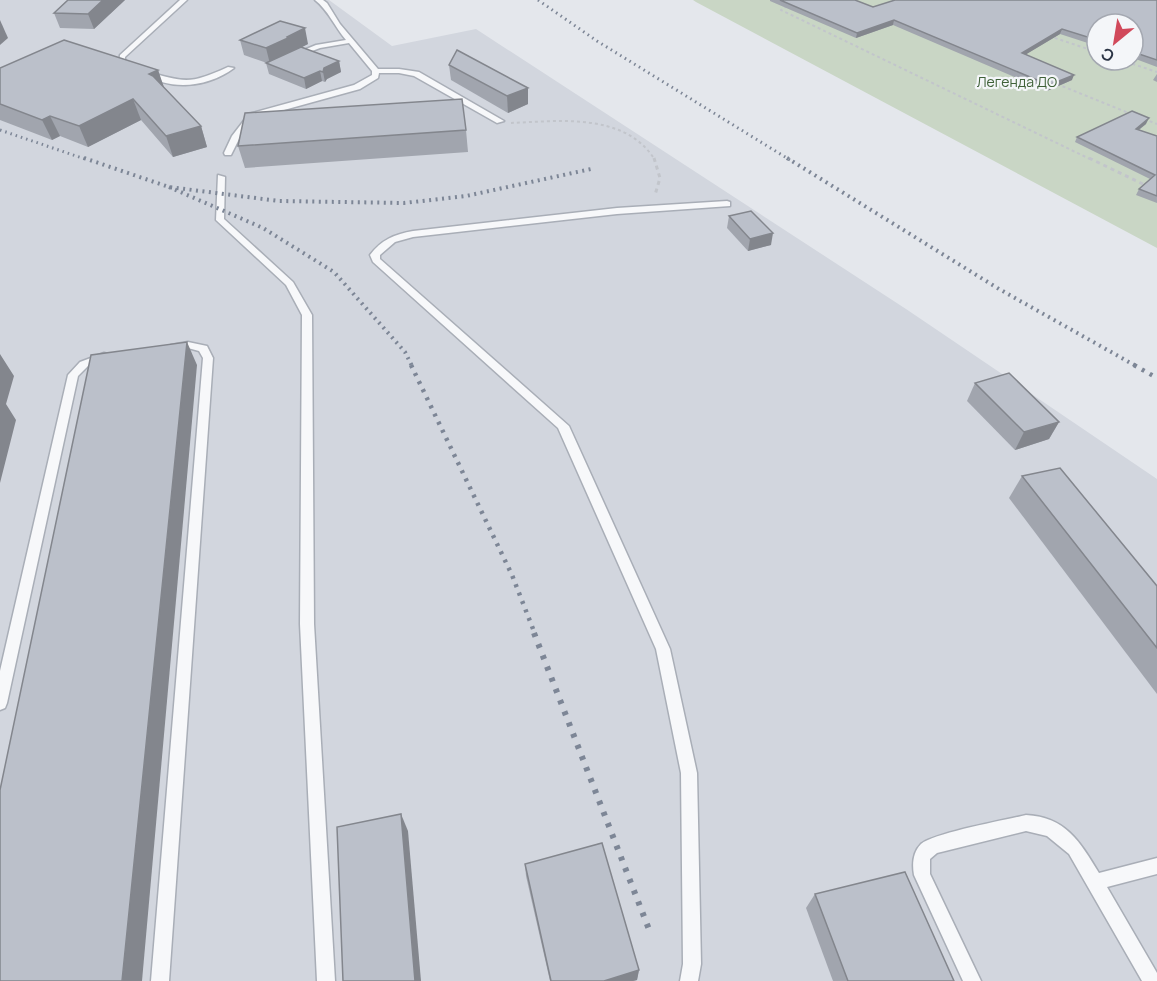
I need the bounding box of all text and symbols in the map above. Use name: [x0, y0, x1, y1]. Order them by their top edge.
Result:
north arrow: [1085, 12, 1145, 72]
text: С: [1097, 42, 1118, 67]
park label: Легенда ДО: [977, 72, 1057, 91]

